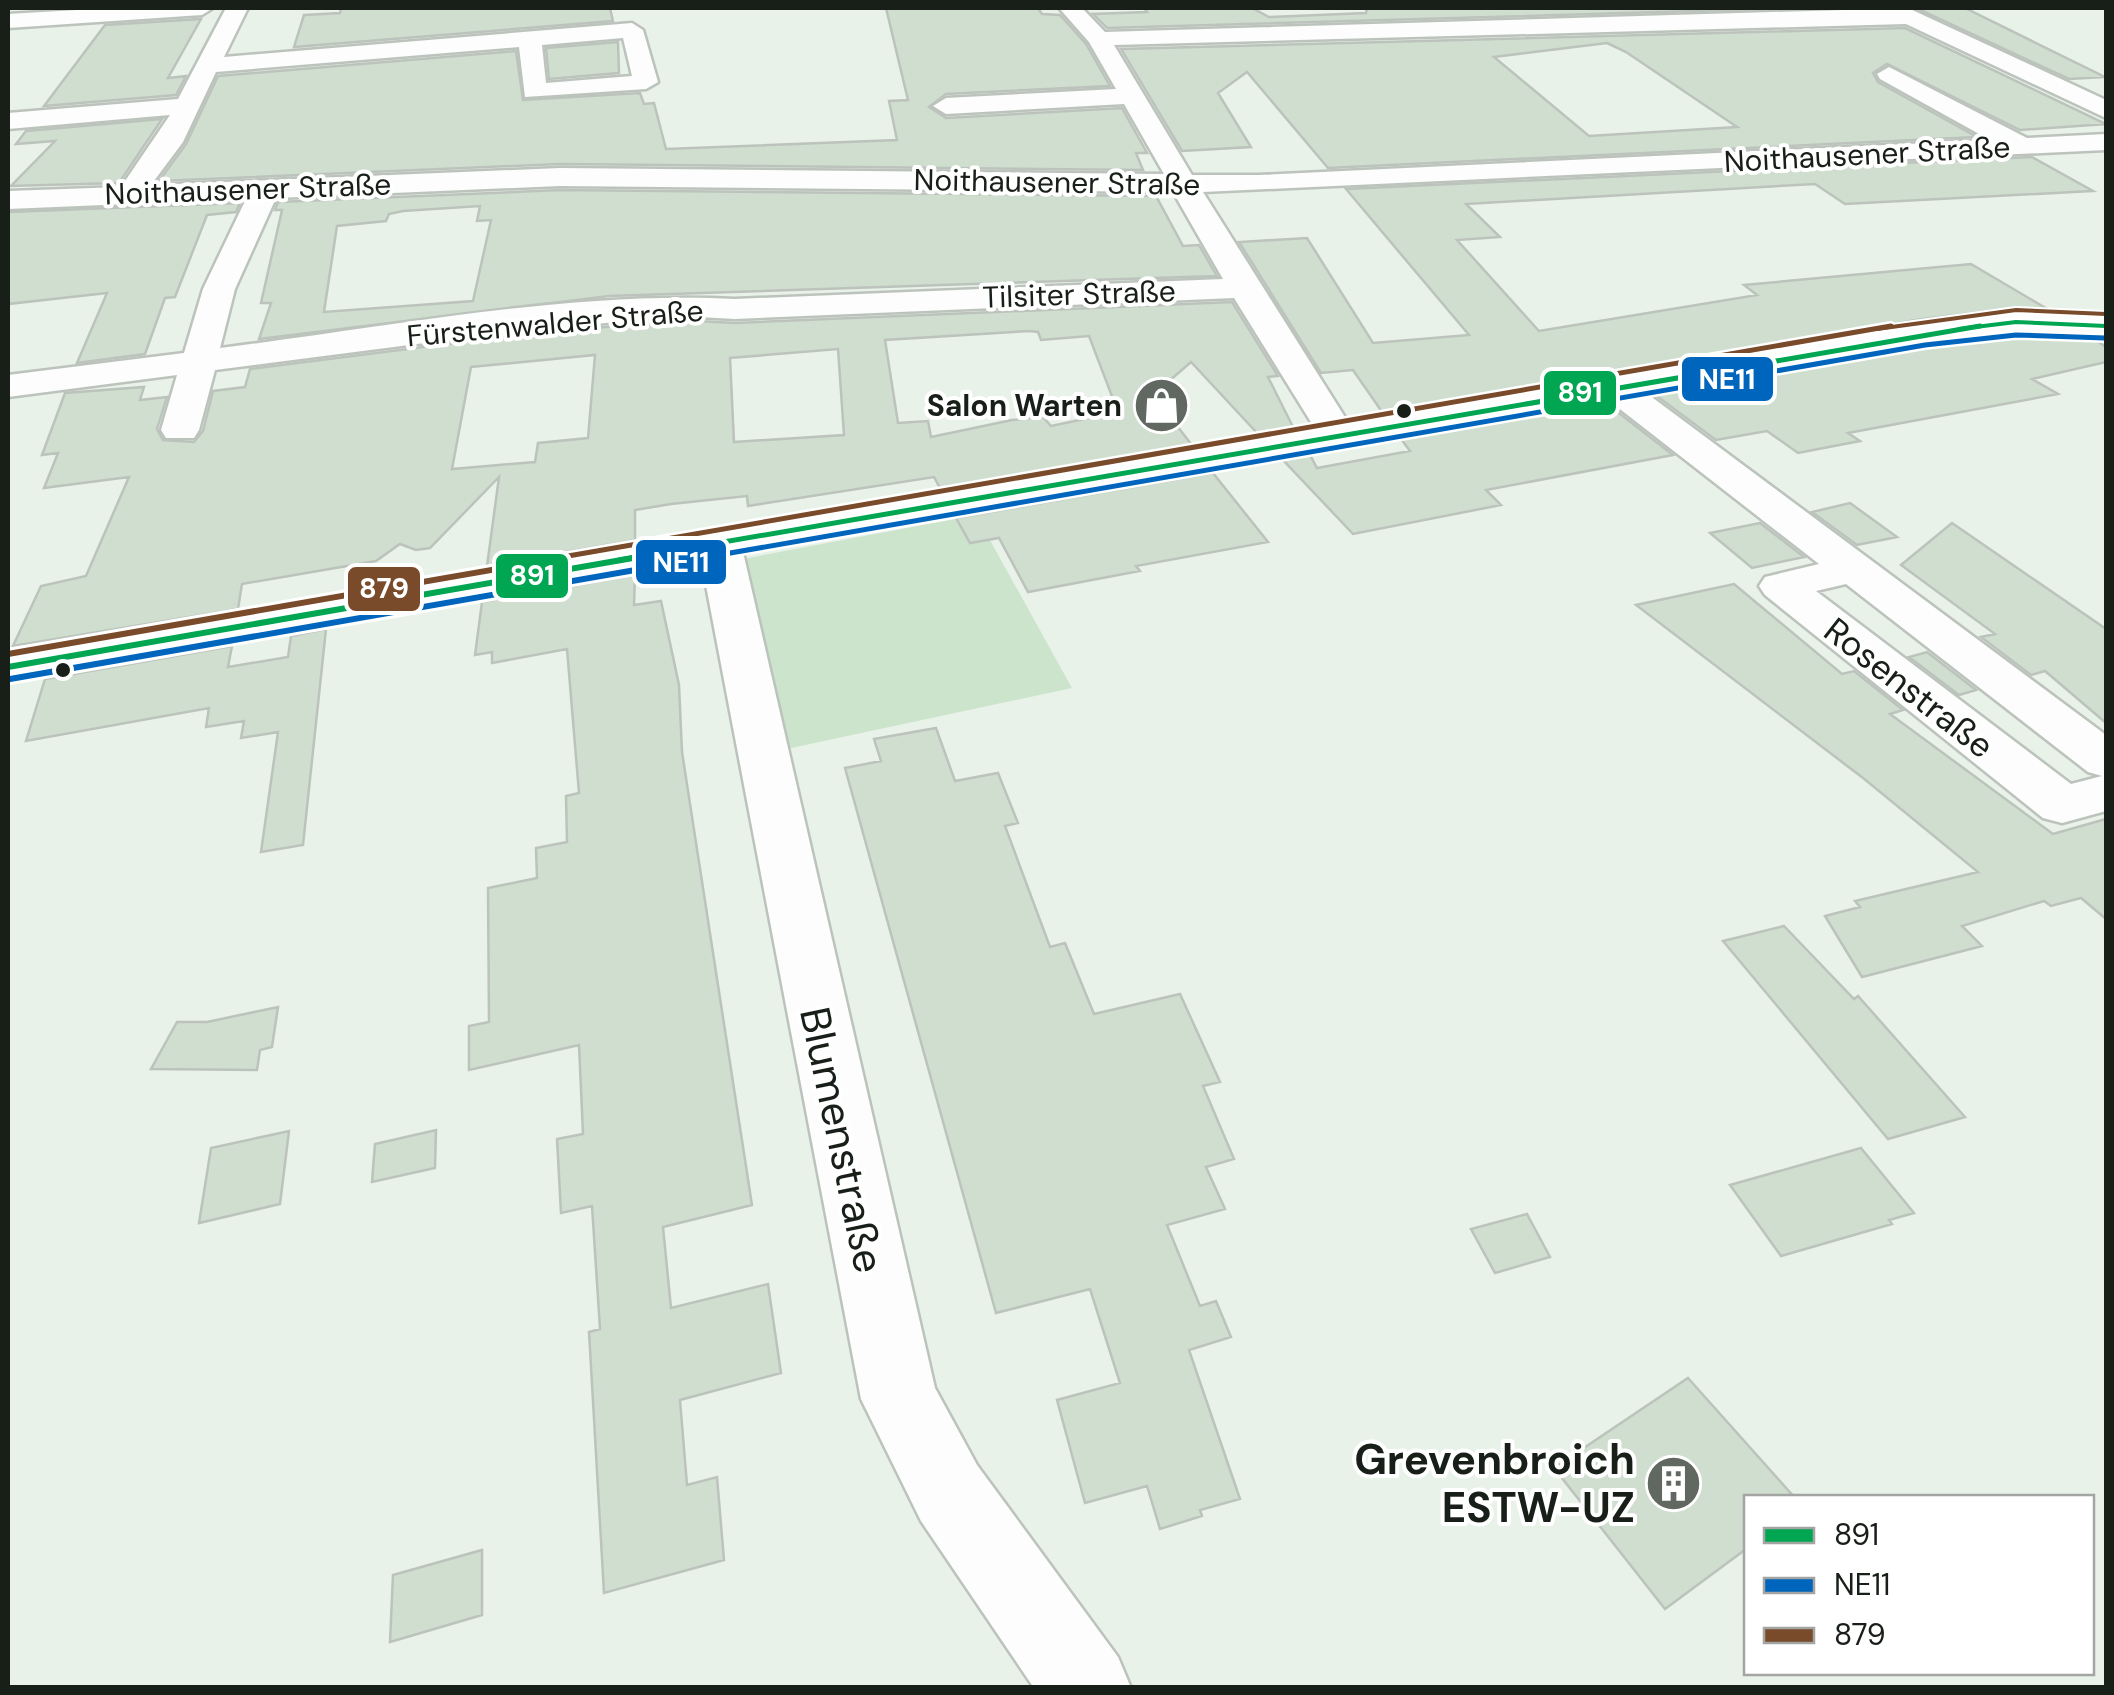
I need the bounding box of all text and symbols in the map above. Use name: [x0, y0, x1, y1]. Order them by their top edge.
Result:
street label: Noithausener Straße: [1723, 127, 2011, 181]
street label: Noithausener Straße: [913, 160, 1201, 204]
street label: Noithausener Straße: [104, 165, 392, 213]
street label: Tilsiter Straße: [982, 271, 1176, 317]
street label: Fürstenwalder Straße: [405, 291, 705, 355]
line badge: NE11: [1680, 355, 1775, 403]
text: NE11: [1698, 361, 1756, 398]
line badge: 891: [1542, 369, 1618, 417]
text: 891: [1558, 374, 1602, 411]
shop icon: Salon Warten: [1131, 375, 1191, 435]
place label: Salon Warten: [927, 386, 1122, 425]
unlabelled marker: [1394, 401, 1414, 421]
line badge: NE11: [634, 538, 728, 586]
text: NE11: [652, 544, 710, 581]
line badge: 891: [494, 552, 570, 600]
text: 891: [510, 557, 554, 594]
line badge: 879: [346, 565, 422, 613]
text: 879: [359, 570, 409, 607]
street label: Rosenstraße: [1815, 607, 2003, 769]
unlabelled marker: [53, 660, 73, 680]
street label: Blumenstraße: [787, 1002, 897, 1278]
place label: Grevenbroich ESTW-UZ: [1354, 1432, 1635, 1535]
building icon: Grevenbroich ESTW-UZ: [1644, 1453, 1704, 1513]
legend: [1744, 1495, 2094, 1675]
text: 891: [1834, 1515, 1879, 1554]
text: NE11: [1834, 1565, 1890, 1604]
text: 879: [1834, 1615, 1886, 1654]

